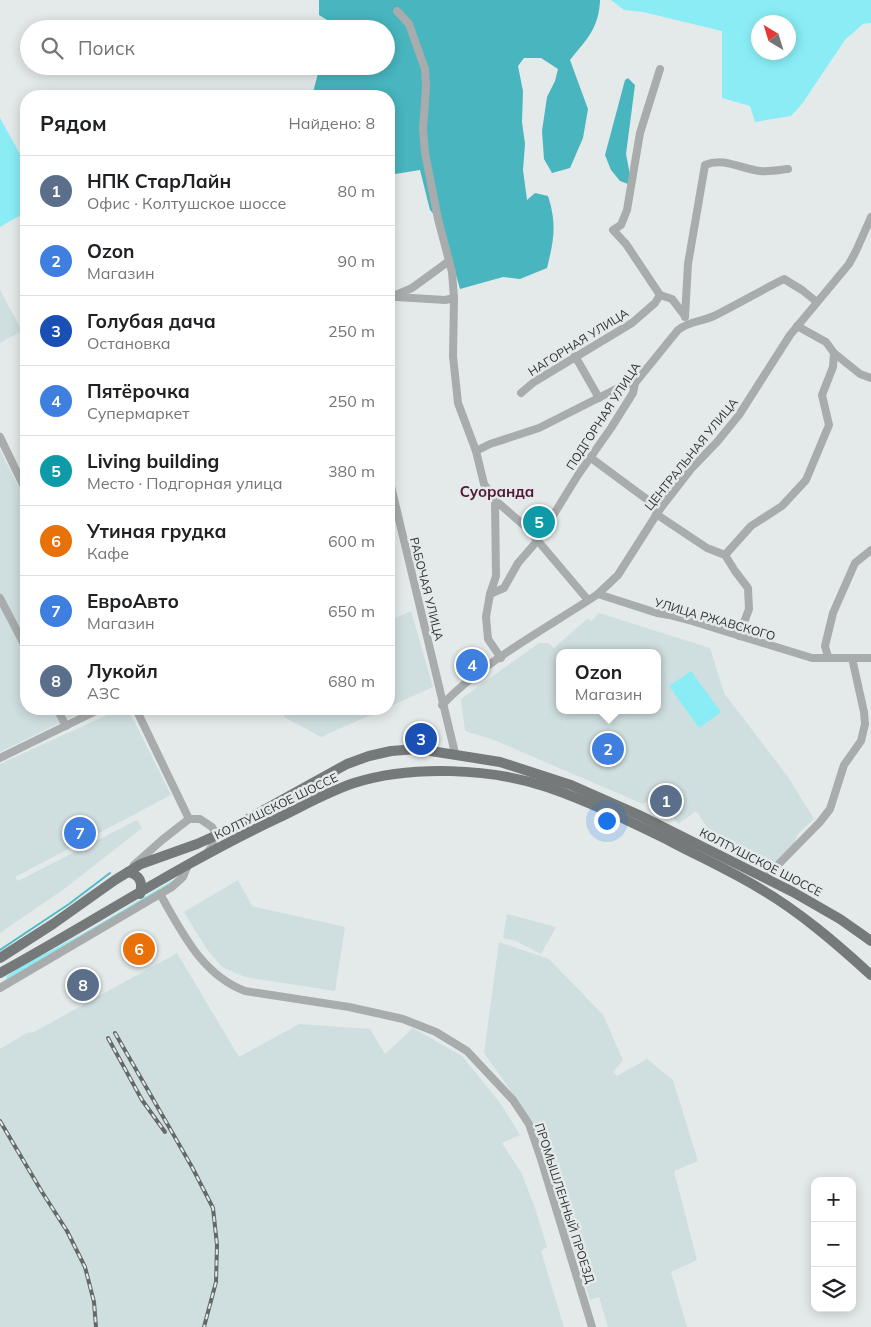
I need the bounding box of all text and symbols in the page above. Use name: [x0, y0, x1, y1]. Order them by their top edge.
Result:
north arrow: [751, 15, 796, 60]
search box: [20, 20, 395, 75]
icon: search: [38, 34, 66, 62]
text: Поиск: [78, 36, 135, 60]
text: Рядом: [40, 110, 107, 136]
text: Найдено: 8: [289, 113, 375, 133]
text: НПК СтарЛайн: [87, 169, 231, 193]
text: 1: [51, 181, 61, 201]
text: 80 m: [338, 181, 375, 201]
text: Офис · Колтушское шоссе: [87, 193, 286, 213]
text: Ozon: [87, 239, 134, 263]
text: 2: [51, 251, 61, 271]
text: 90 m: [338, 251, 375, 271]
text: Магазин: [87, 263, 155, 283]
street label: НАГОРНАЯ УЛИЦА: [525, 305, 631, 379]
text: Голубая дача: [87, 309, 216, 333]
text: 3: [51, 321, 61, 341]
text: 250 m: [328, 321, 375, 341]
text: Остановка: [87, 333, 171, 353]
street label: ПОДГОРНАЯ УЛИЦА: [563, 359, 644, 473]
text: Пятёрочка: [87, 379, 190, 403]
text: 4: [51, 391, 61, 411]
text: 250 m: [328, 391, 375, 411]
street label: ЦЕНТРАЛЬНАЯ УЛИЦА: [641, 395, 741, 513]
text: Супермаркет: [87, 403, 190, 423]
text: Living building: [87, 449, 219, 473]
text: 5: [51, 461, 61, 481]
text: 380 m: [328, 461, 375, 481]
text: Место · Подгорная улица: [87, 473, 283, 493]
district label: Суоранда: [460, 482, 534, 501]
pin: 5: [523, 503, 555, 541]
text: Утиная грудка: [87, 519, 226, 543]
text: 6: [51, 531, 61, 551]
text: 600 m: [328, 531, 375, 551]
street label: РАБОЧАЯ УЛИЦА: [407, 536, 447, 642]
text: Кафе: [87, 543, 129, 563]
text: ЕвроАвто: [87, 589, 179, 613]
street label: УЛИЦА РЖАВСКОГО: [652, 594, 777, 643]
text: 7: [51, 601, 61, 621]
text: 650 m: [328, 601, 375, 621]
text: Магазин: [87, 613, 155, 633]
pin: 4: [456, 646, 488, 684]
popup: [556, 649, 661, 714]
text: Лукойл: [87, 659, 158, 683]
text: Ozon: [575, 660, 622, 684]
text: 8: [51, 671, 61, 691]
text: 680 m: [328, 671, 375, 691]
text: АЗС: [87, 683, 120, 703]
text: Магазин: [575, 684, 642, 704]
pin: 3: [405, 720, 437, 758]
pin: 2: [592, 730, 624, 768]
street label: КОЛТУШСКОЕ ШОССЕ: [212, 770, 340, 842]
pin: 1: [650, 782, 682, 820]
your location: [594, 808, 620, 834]
pin: 7: [64, 814, 96, 852]
street label: КОЛТУШСКОЕ ШОССЕ: [697, 825, 825, 899]
pin: 6: [123, 930, 155, 968]
pin: 8: [67, 966, 99, 1004]
street label: ПРОМЫШЛЕННЫЙ ПРОЕЗД: [532, 1121, 598, 1285]
map controls: [811, 1177, 856, 1312]
button: +: [811, 1177, 856, 1222]
button: −: [811, 1222, 856, 1267]
button: layers: [811, 1267, 856, 1312]

